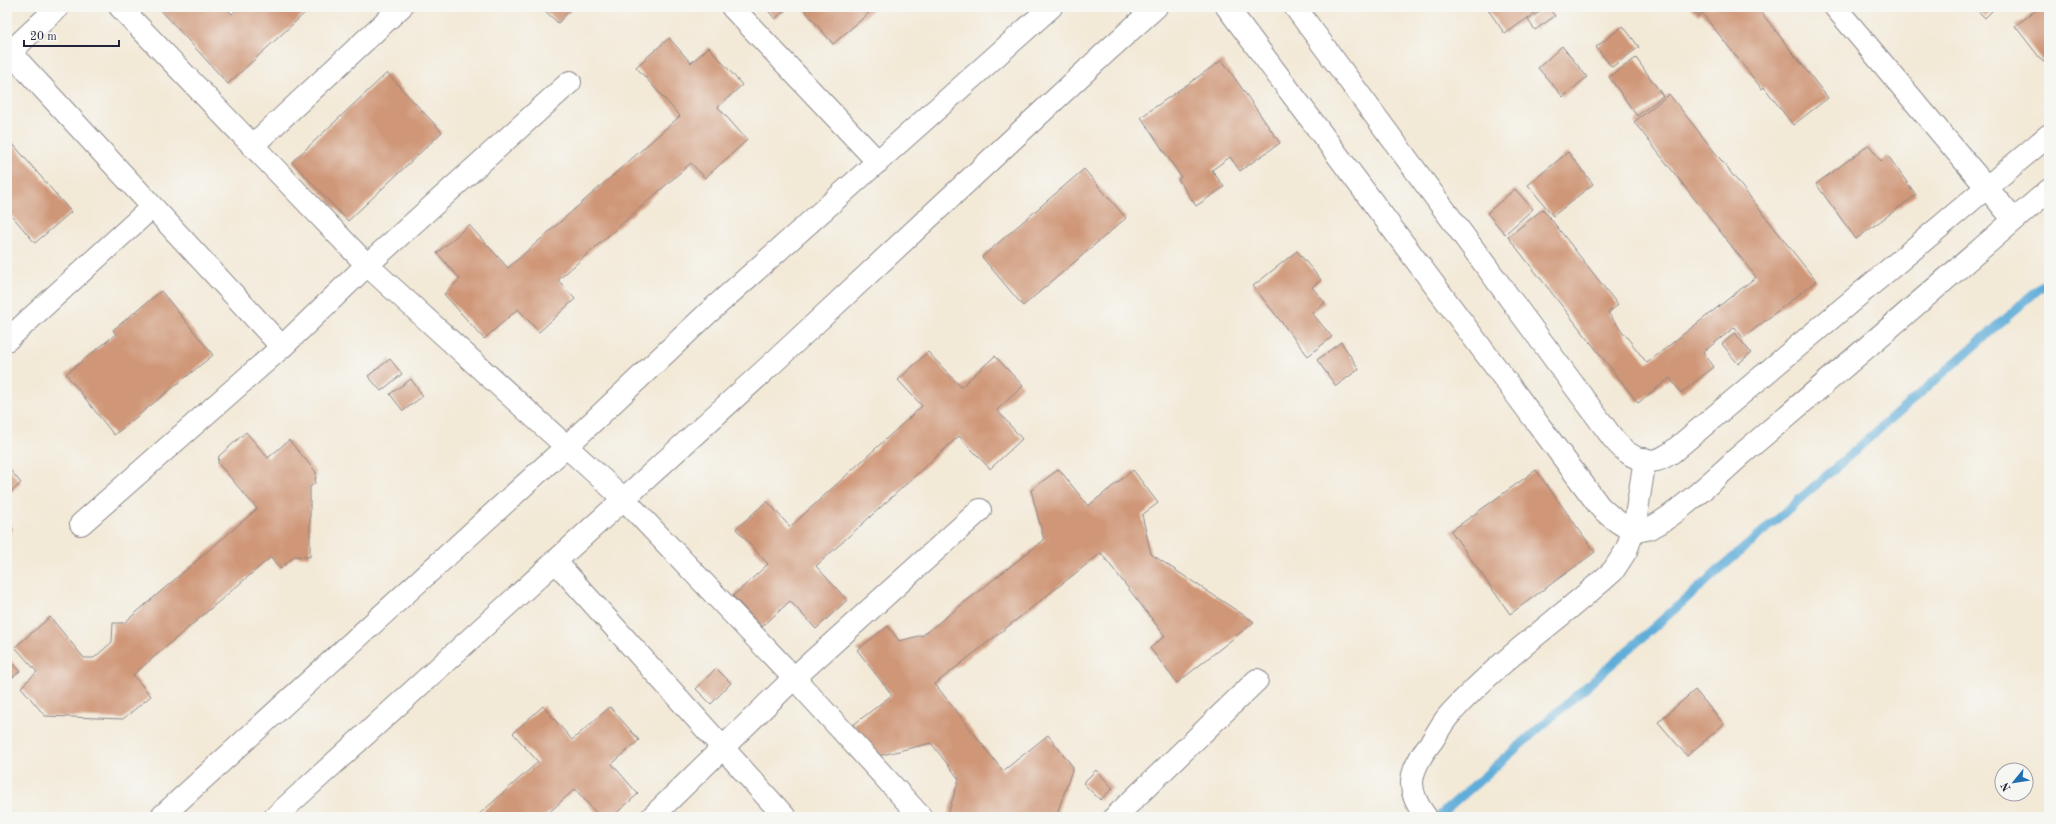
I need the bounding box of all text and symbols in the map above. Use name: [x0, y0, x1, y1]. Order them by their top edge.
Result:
scale bar: [24, 22, 119, 48]
text: 20 m: [30, 31, 57, 43]
north arrow: [1994, 762, 2034, 802]
text: N: [1999, 779, 2014, 793]

